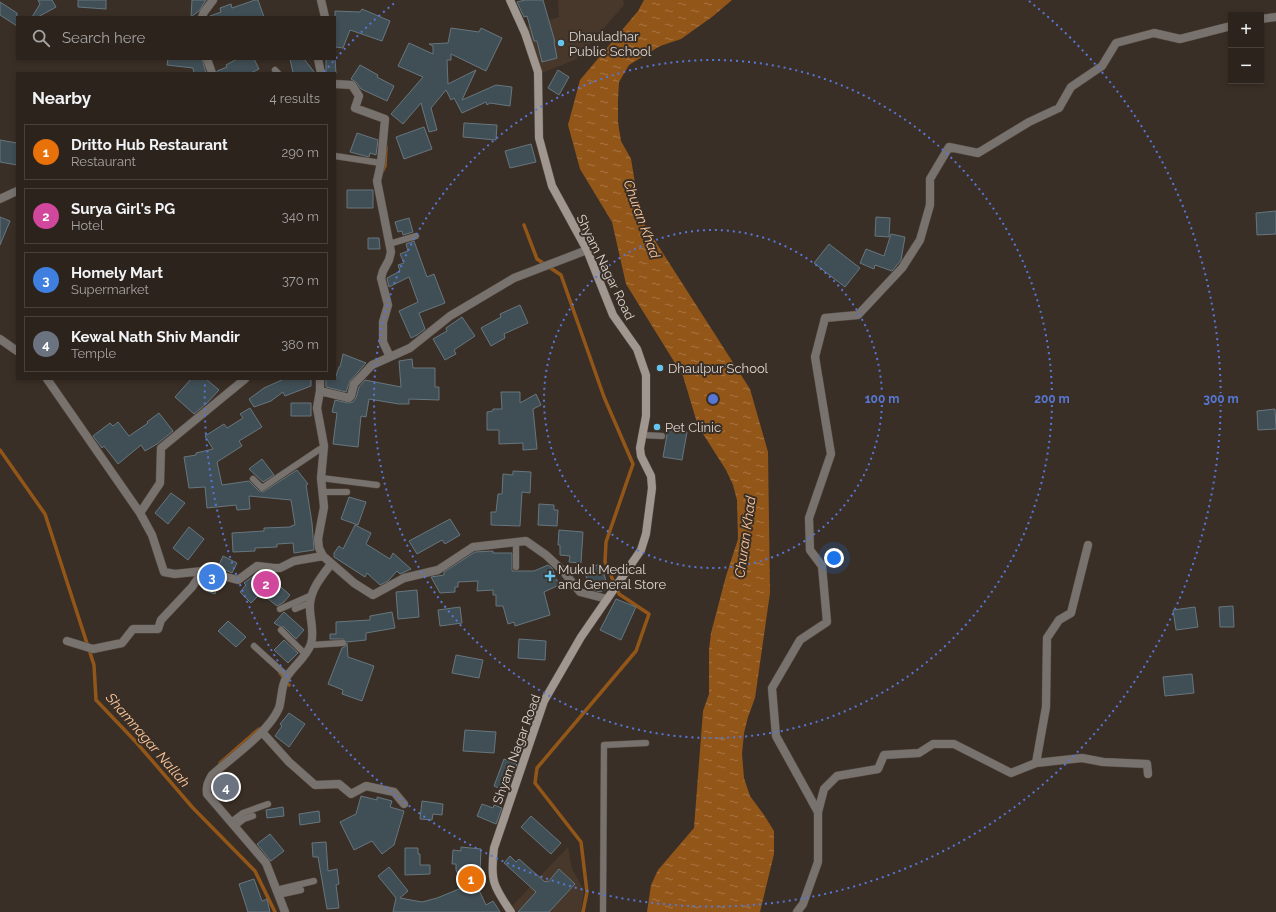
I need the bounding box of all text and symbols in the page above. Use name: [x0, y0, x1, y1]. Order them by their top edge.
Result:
map controls: [1228, 12, 1264, 84]
button: +: [1228, 12, 1264, 48]
search box: [16, 16, 336, 60]
icon: search: [30, 27, 52, 49]
text: Search here: [62, 29, 145, 47]
place label: Dhauladhar Public School: [569, 29, 652, 59]
marker: Dhauladhar Public School: [556, 38, 566, 48]
button: −: [1228, 48, 1264, 84]
text: Nearby: [32, 88, 91, 108]
text: 4 results: [269, 91, 320, 106]
text: Dritto Hub Restaurant: [71, 136, 228, 154]
text: 1: [43, 145, 49, 160]
text: 290 m: [281, 145, 319, 160]
text: Restaurant: [71, 154, 136, 169]
water label: Churan Khad: [620, 178, 664, 261]
text: Surya Girl's PG: [71, 200, 175, 218]
text: 2: [42, 209, 50, 224]
text: 340 m: [282, 209, 319, 224]
street label: Shyam Nagar Road: [574, 212, 638, 322]
text: Hotel: [71, 218, 104, 233]
text: Homely Mart: [71, 264, 163, 282]
text: 3: [42, 273, 50, 288]
text: 370 m: [282, 273, 319, 288]
text: Supermarket: [71, 282, 149, 297]
text: Kewal Nath Shiv Mandir: [71, 328, 240, 346]
text: 4: [42, 337, 50, 352]
text: 380 m: [281, 337, 319, 352]
text: Temple: [71, 346, 116, 361]
place label: Dhaulpur School: [668, 361, 769, 376]
marker: Dhaulpur School: [655, 363, 665, 373]
centre of rings: [706, 392, 720, 406]
text: 100 m: [865, 392, 899, 406]
text: 200 m: [1034, 392, 1070, 406]
text: 300 m: [1203, 392, 1239, 406]
place label: Pet Clinic: [665, 420, 721, 435]
marker: Pet Clinic: [652, 422, 662, 432]
water label: Churan Khad: [731, 494, 759, 579]
your location: [824, 548, 844, 568]
pin: 3: [199, 562, 225, 592]
place label: Mukul Medical and General Store: [558, 562, 666, 592]
pin: 2: [253, 569, 279, 599]
marker: Mukul Medical and General Store: [545, 571, 555, 581]
water label: Shamnagar Nallah: [102, 689, 193, 791]
street label: Shyam Nagar Road: [490, 692, 543, 806]
pin: 4: [213, 772, 239, 802]
pin: 1: [458, 864, 484, 894]

